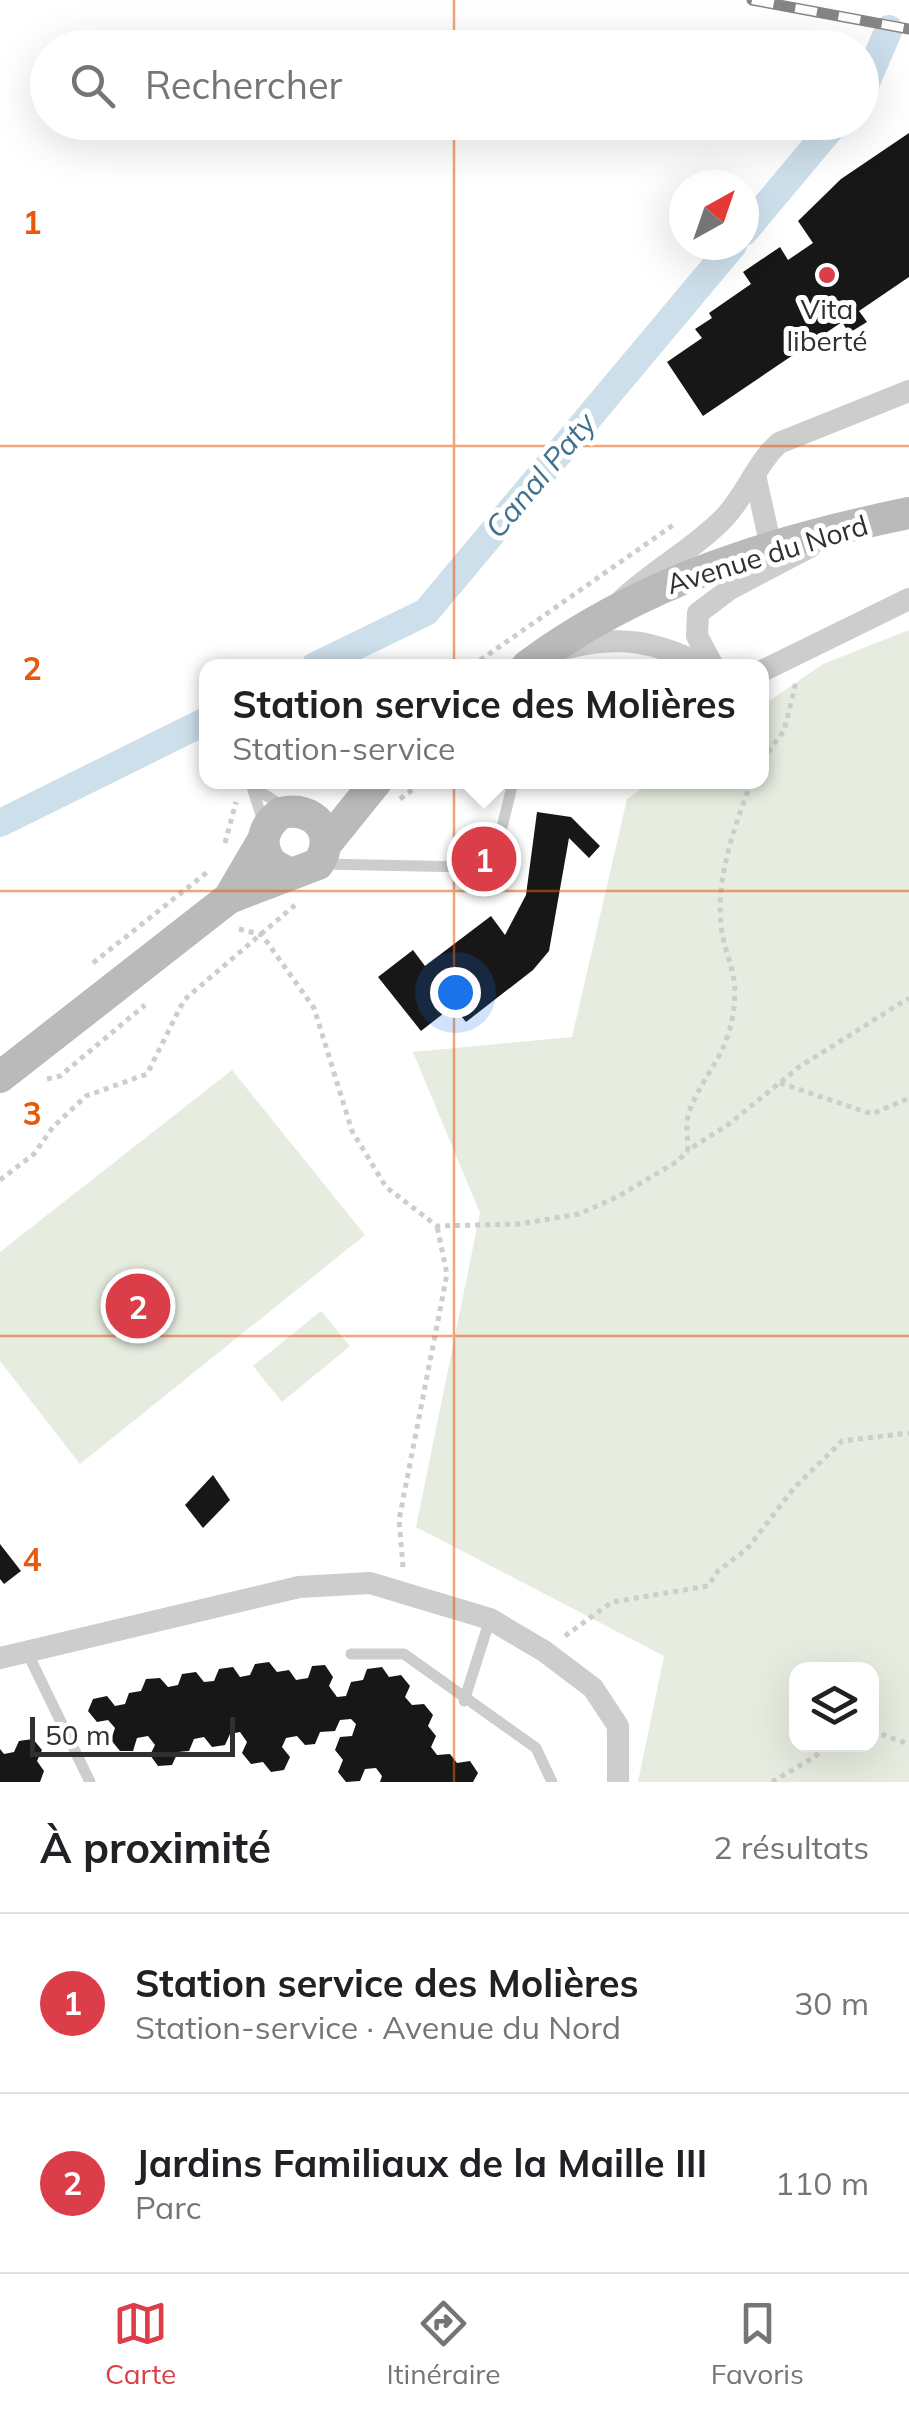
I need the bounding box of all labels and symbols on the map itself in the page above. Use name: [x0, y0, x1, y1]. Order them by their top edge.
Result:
north arrow: [669, 170, 759, 260]
text: 1: [22, 202, 42, 242]
marker: Vita liberté: [816, 264, 838, 286]
place label: Vita liberté: [786, 291, 868, 358]
water label: Canal Paty: [477, 404, 604, 545]
street label: Avenue du Nord: [662, 507, 872, 601]
text: 2: [22, 648, 42, 688]
pin: 1: [452, 822, 516, 896]
your location: [430, 967, 481, 1018]
text: 3: [22, 1093, 42, 1133]
pin: 2: [106, 1268, 170, 1344]
text: 4: [22, 1539, 42, 1579]
scale bar: [30, 1712, 235, 1756]

